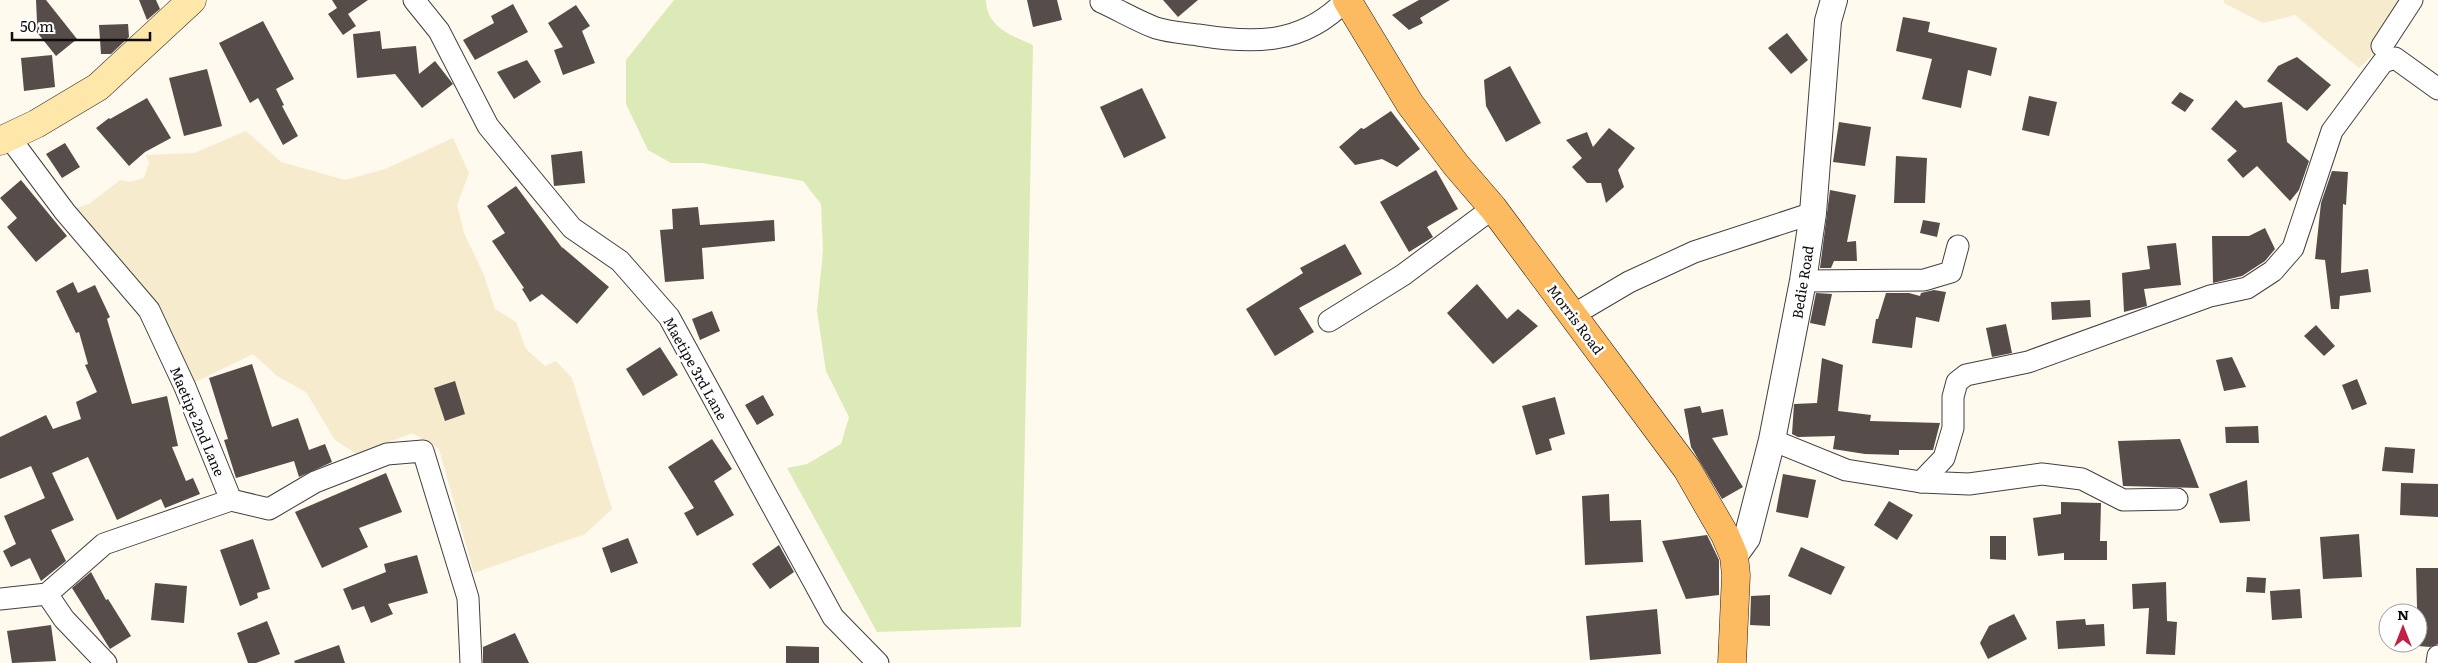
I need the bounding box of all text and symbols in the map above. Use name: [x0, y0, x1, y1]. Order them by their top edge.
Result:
scale bar: [12, 10, 150, 42]
text: 50 m: [20, 14, 54, 37]
street label: Bedie Road: [1786, 244, 1818, 320]
street label: Morris Road: [1543, 280, 1609, 358]
street label: Maetipe 3rd Lane: [659, 313, 733, 423]
street label: Maetipe 2nd Lane: [166, 363, 230, 479]
north arrow: [2378, 603, 2428, 653]
text: N: [2397, 604, 2409, 624]

